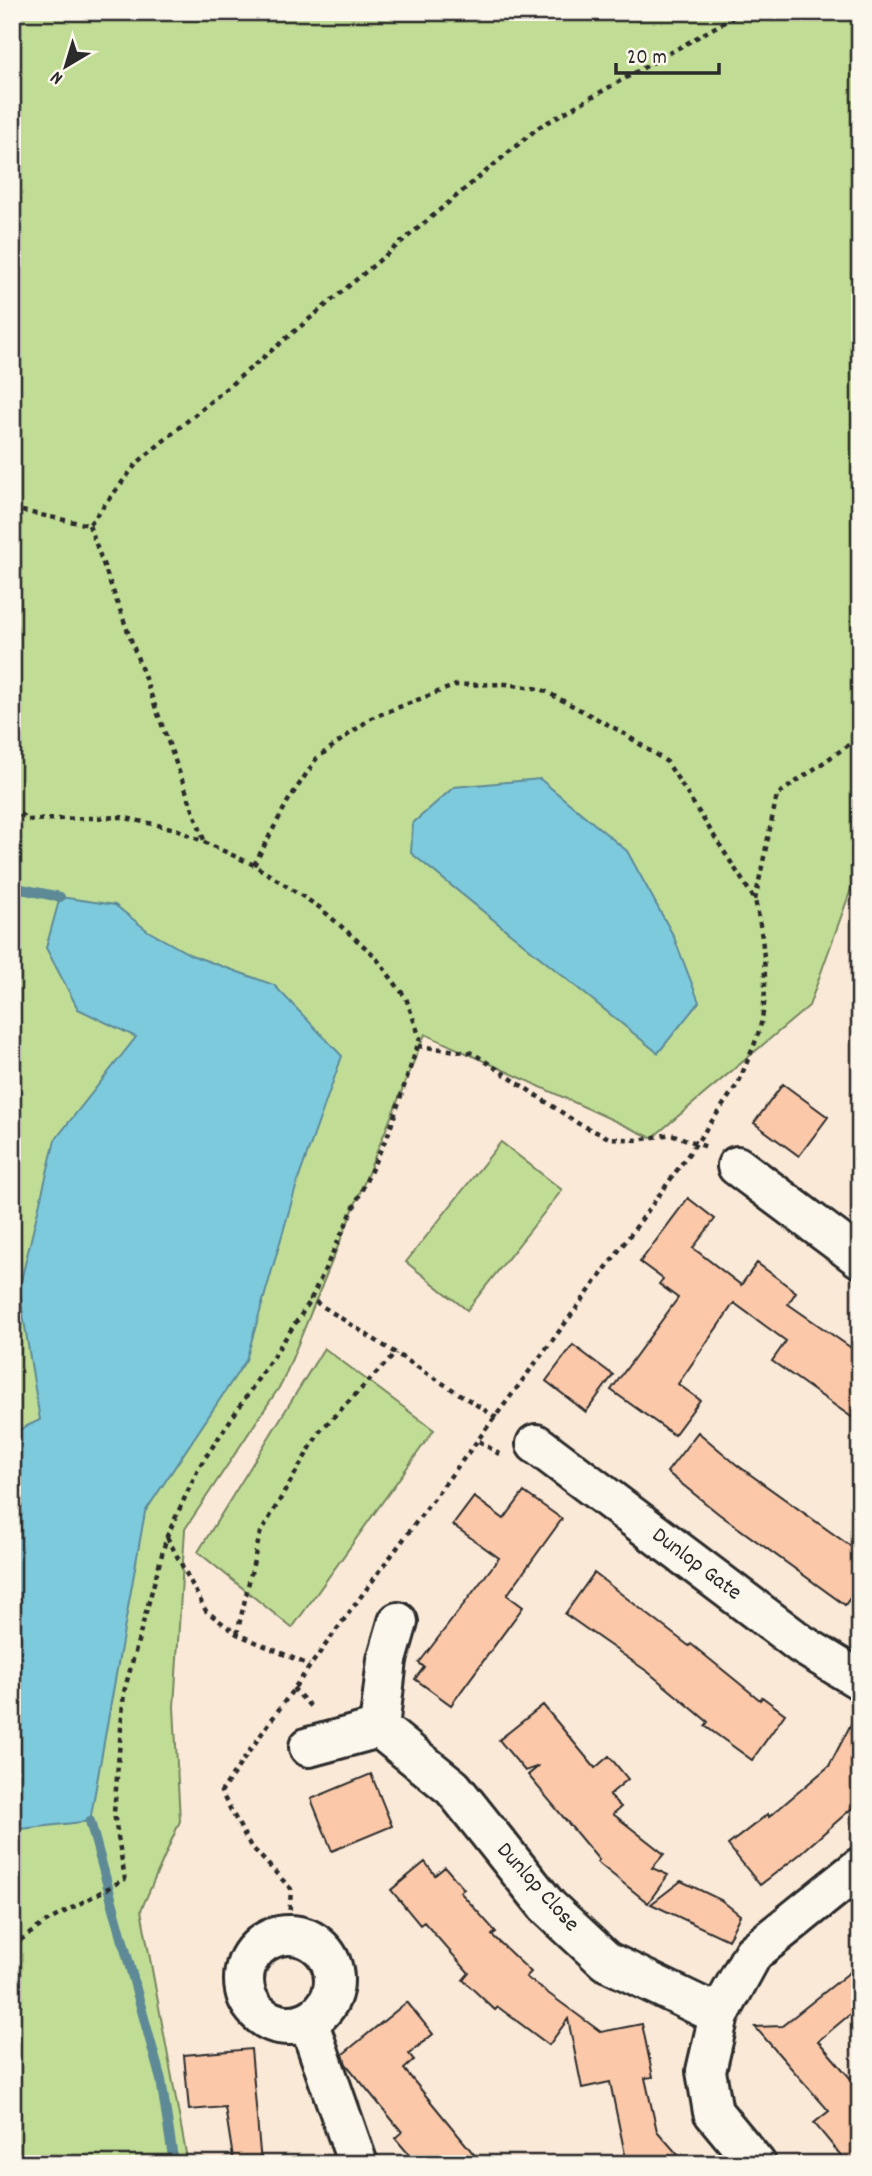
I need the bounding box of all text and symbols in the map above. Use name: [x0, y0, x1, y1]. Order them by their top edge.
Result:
north arrow: [32, 32, 102, 102]
scale bar: [616, 32, 720, 76]
text: 20 m: [627, 44, 667, 74]
text: N: [46, 63, 70, 90]
street label: Dunlop Gate: [644, 1520, 748, 1610]
street label: Dunlop Close: [488, 1836, 586, 1940]

